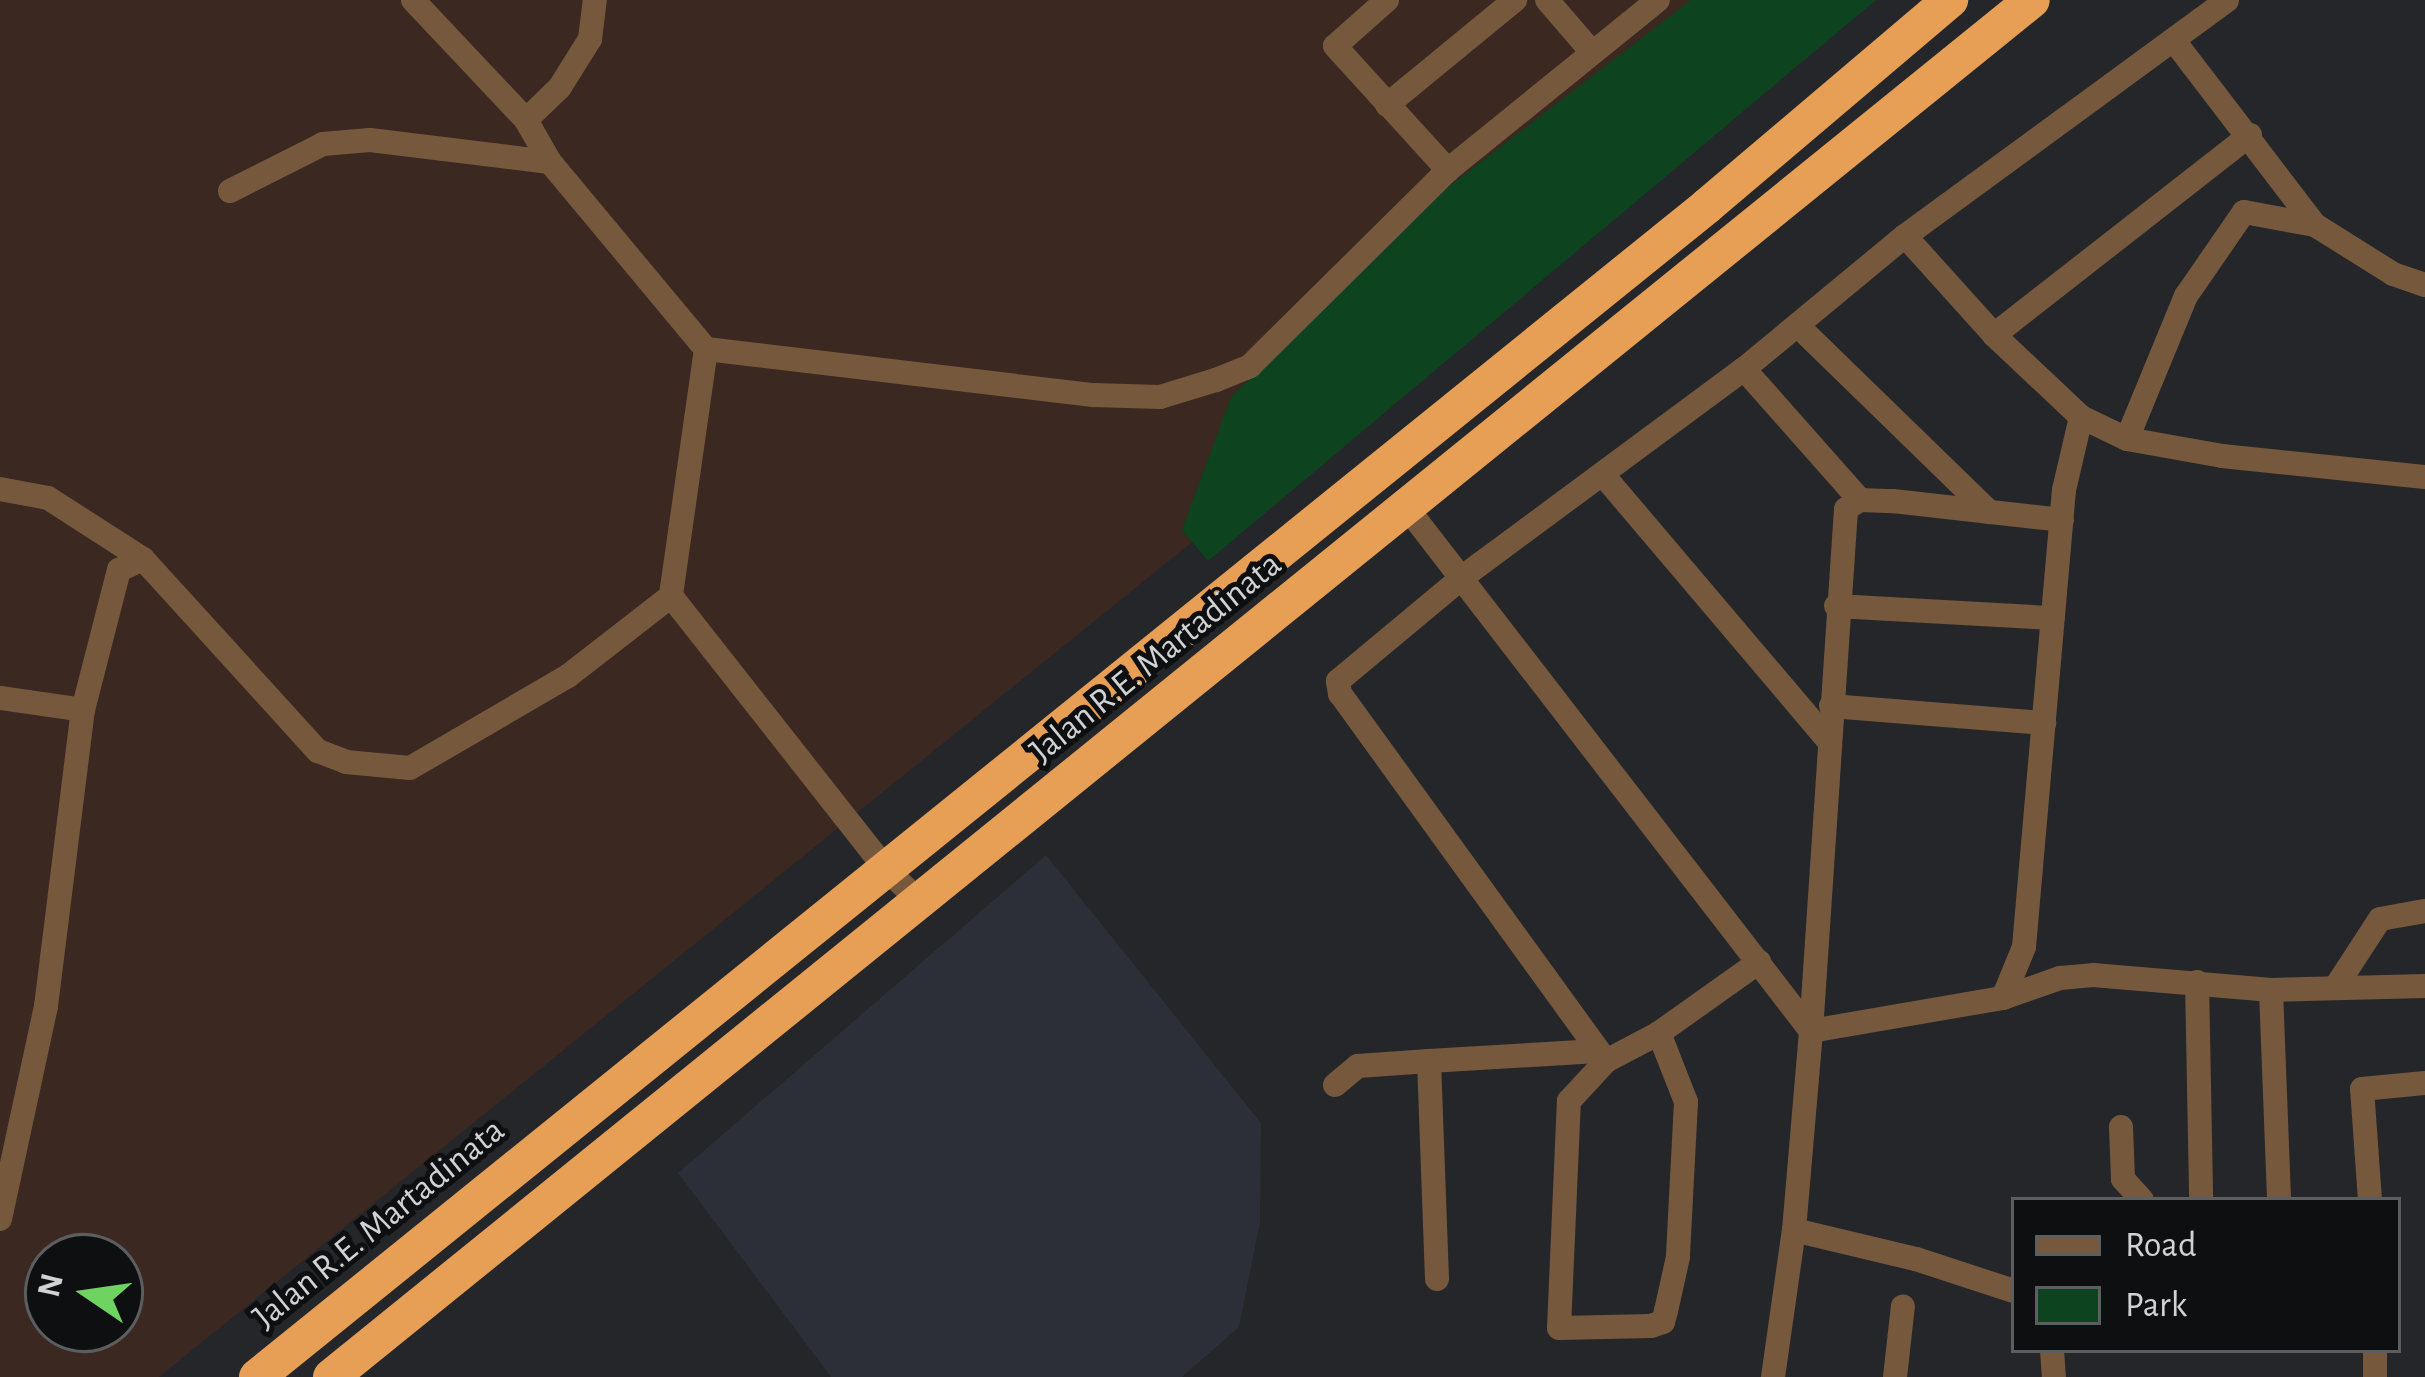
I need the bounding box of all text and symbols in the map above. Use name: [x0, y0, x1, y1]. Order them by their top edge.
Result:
street label: Jalan R.E. Martadinata: [1021, 543, 1291, 773]
street label: Jalan R.E. Martadinata: [244, 1109, 514, 1339]
legend: [2011, 1197, 2401, 1353]
text: Road: [2125, 1227, 2197, 1263]
north arrow: [24, 1233, 144, 1353]
text: N: [33, 1271, 70, 1300]
text: Park: [2125, 1287, 2187, 1323]

